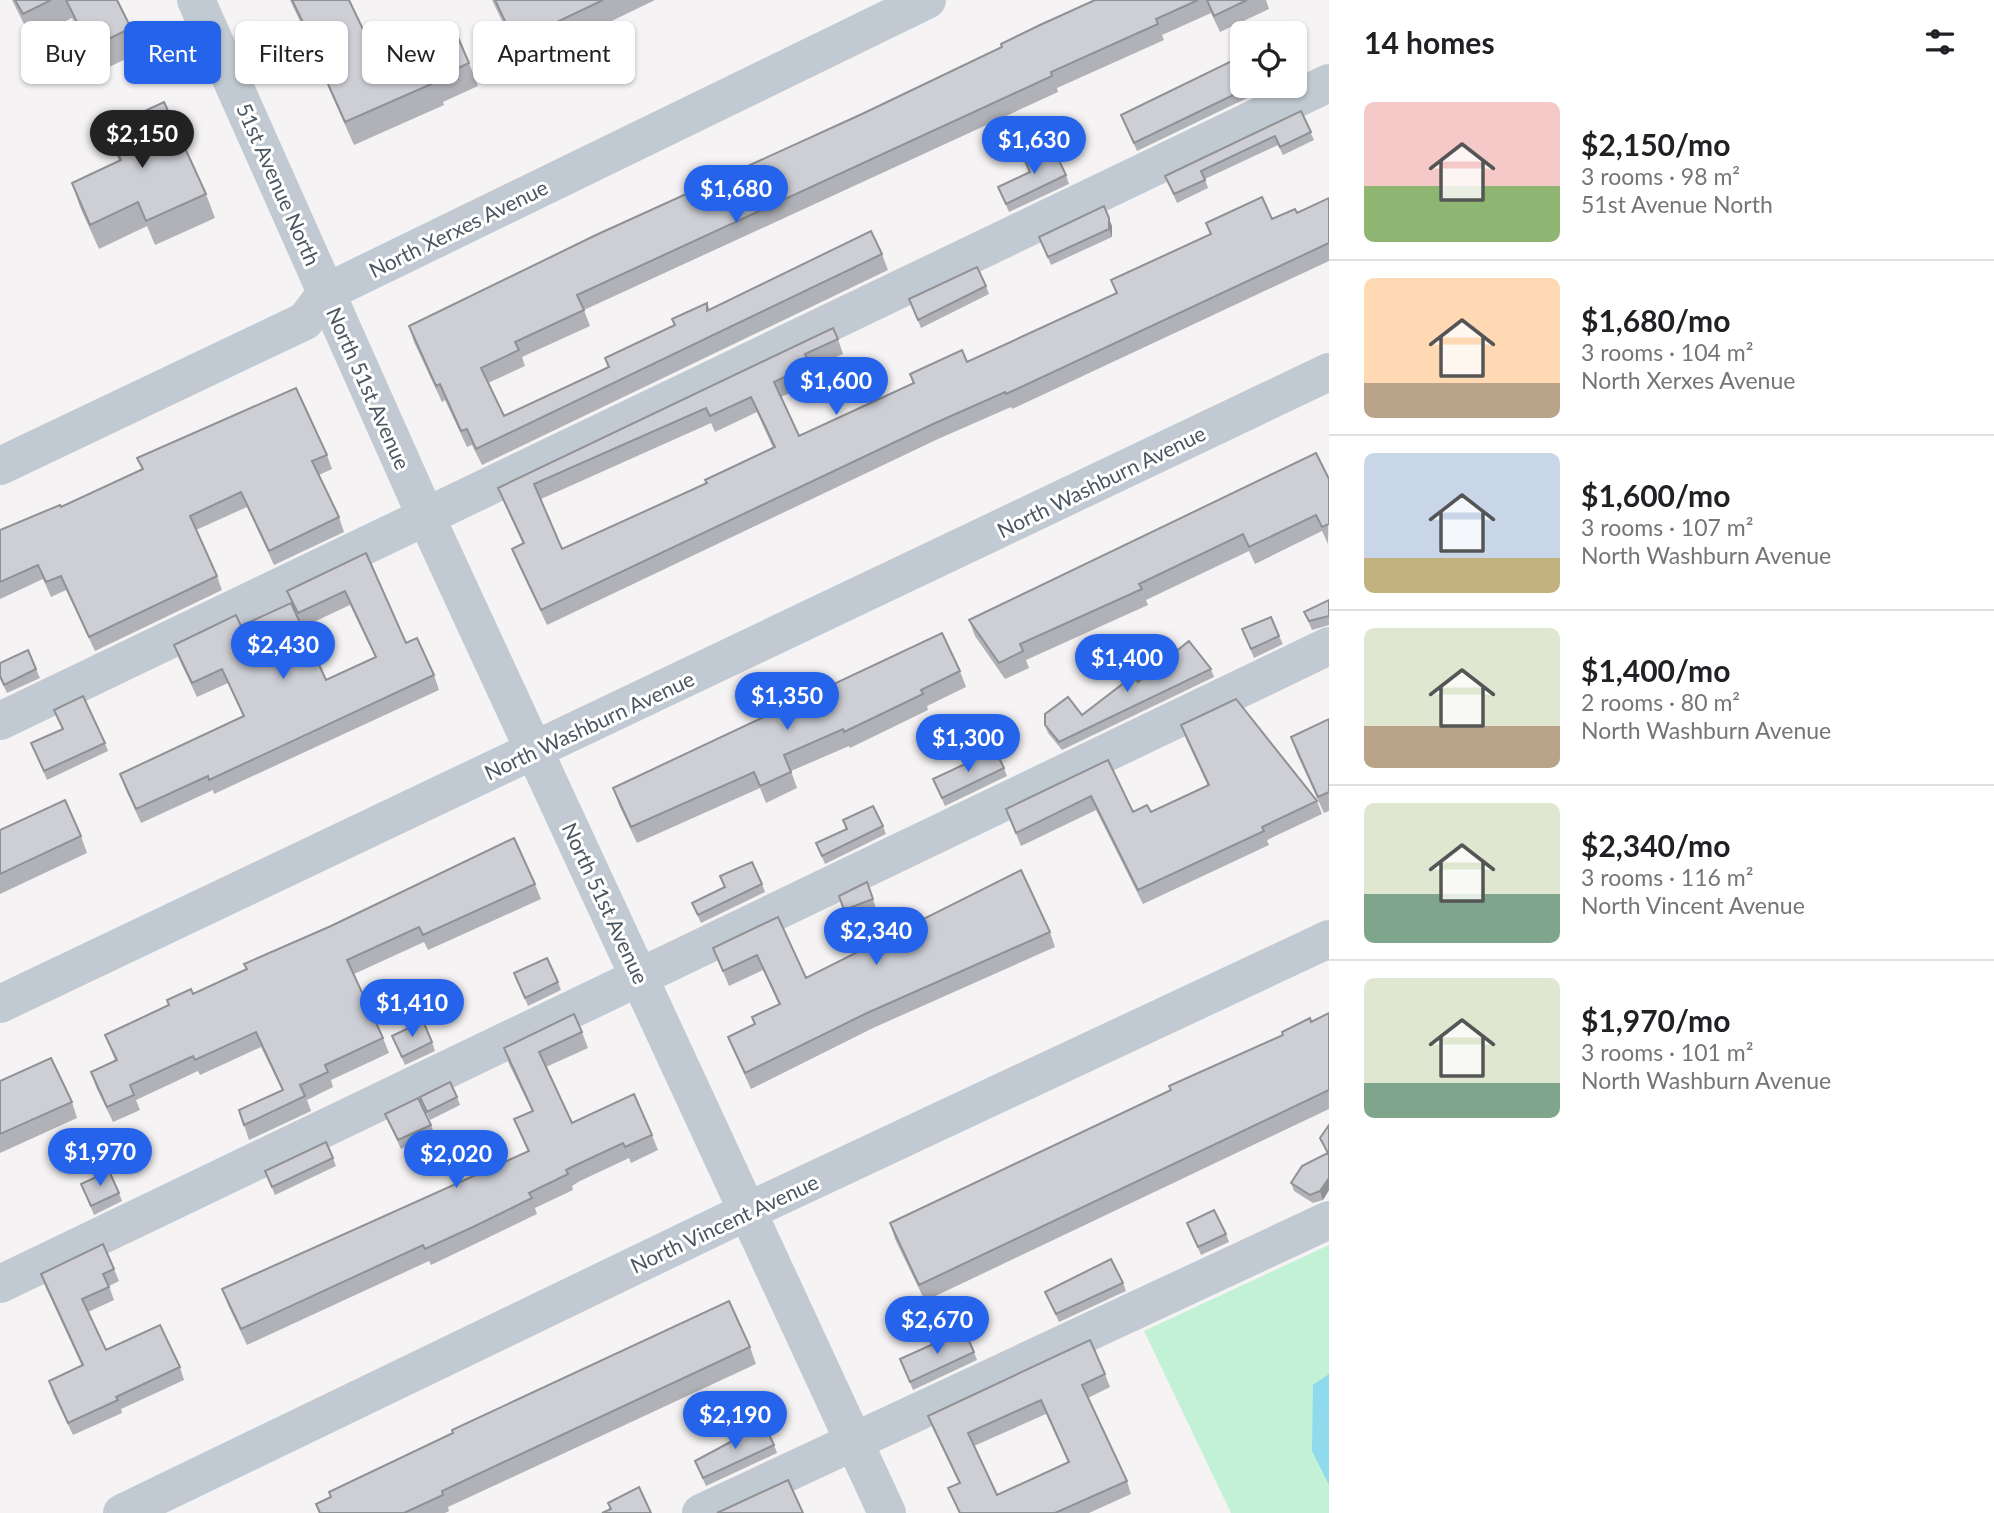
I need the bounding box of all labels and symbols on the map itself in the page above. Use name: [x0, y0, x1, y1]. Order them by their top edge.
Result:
street label: 51st Avenue North: [232, 99, 326, 269]
pin: $2,150: [85, 110, 199, 170]
pin: $1,630: [977, 116, 1091, 176]
pin: $1,680: [679, 166, 793, 225]
street label: North Xerxes Avenue: [365, 174, 551, 282]
street label: North 51st Avenue: [322, 303, 416, 473]
pin: $1,600: [779, 358, 893, 417]
street label: North Washburn Avenue: [993, 420, 1209, 542]
pin: $2,430: [226, 622, 340, 681]
pin: $1,400: [1070, 634, 1184, 694]
street label: North Washburn Avenue: [480, 665, 698, 785]
pin: $1,350: [730, 672, 844, 732]
pin: $1,300: [911, 714, 1025, 774]
street label: North 51st Avenue: [558, 818, 654, 988]
pin: $2,340: [819, 908, 933, 967]
pin: $1,410: [355, 979, 469, 1039]
pin: $1,970: [43, 1128, 157, 1188]
pin: $2,020: [399, 1130, 513, 1190]
street label: North Vincent Avenue: [626, 1168, 822, 1278]
pin: $2,670: [880, 1296, 994, 1356]
pin: $2,190: [678, 1392, 792, 1451]

